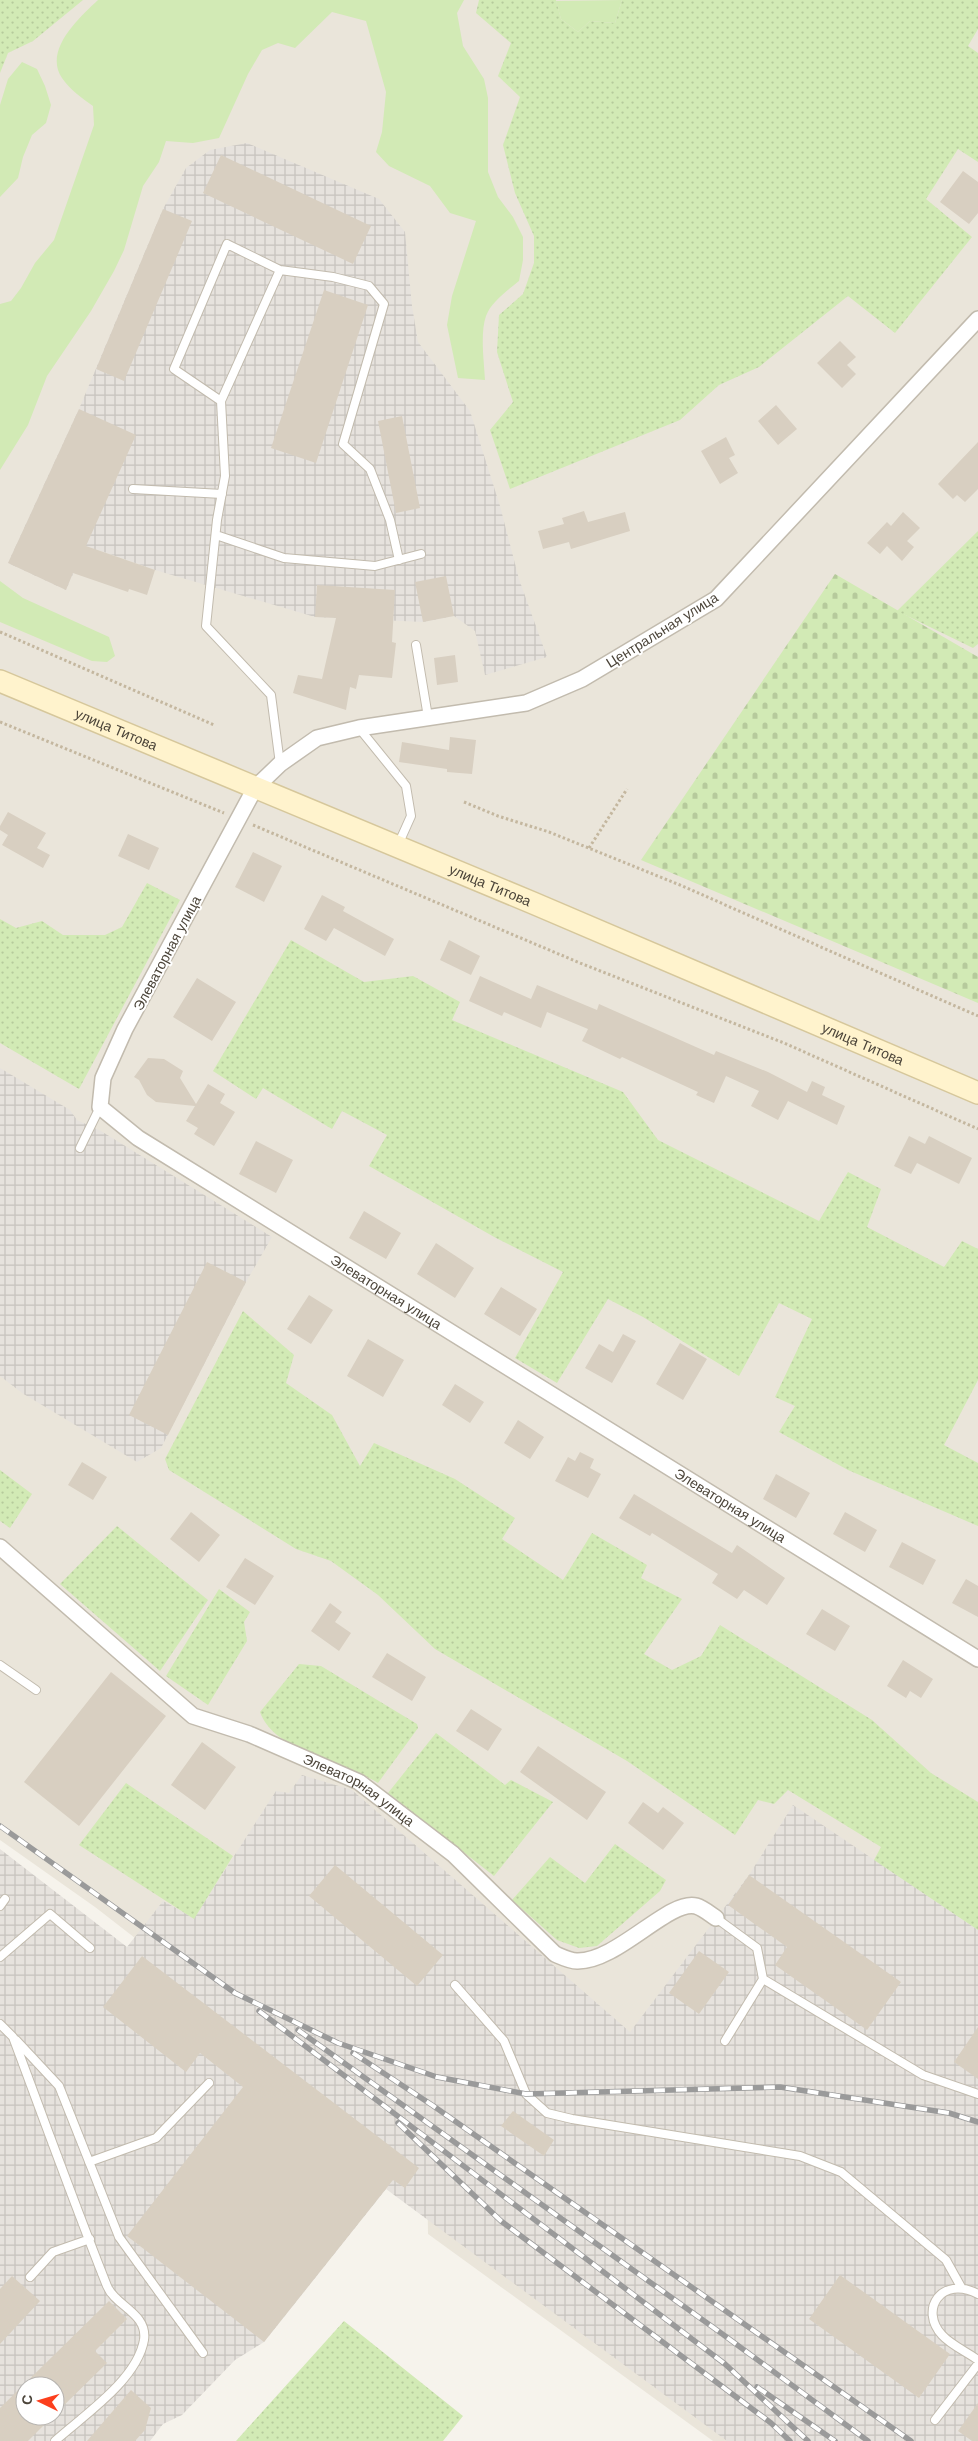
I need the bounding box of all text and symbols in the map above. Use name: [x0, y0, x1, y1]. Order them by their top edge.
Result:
street label: Центральная улица: [603, 589, 721, 671]
street label: улица Титова: [73, 705, 160, 754]
street label: улица Титова: [447, 861, 534, 909]
street label: Элеваторная улица: [130, 893, 204, 1013]
street label: улица Титова: [820, 1019, 906, 1068]
street label: Элеваторная улица: [328, 1251, 445, 1332]
street label: Элеваторная улица: [672, 1465, 789, 1546]
street label: Элеваторная улица: [301, 1751, 418, 1830]
north arrow: [15, 2376, 65, 2426]
text: С: [19, 2394, 35, 2406]

